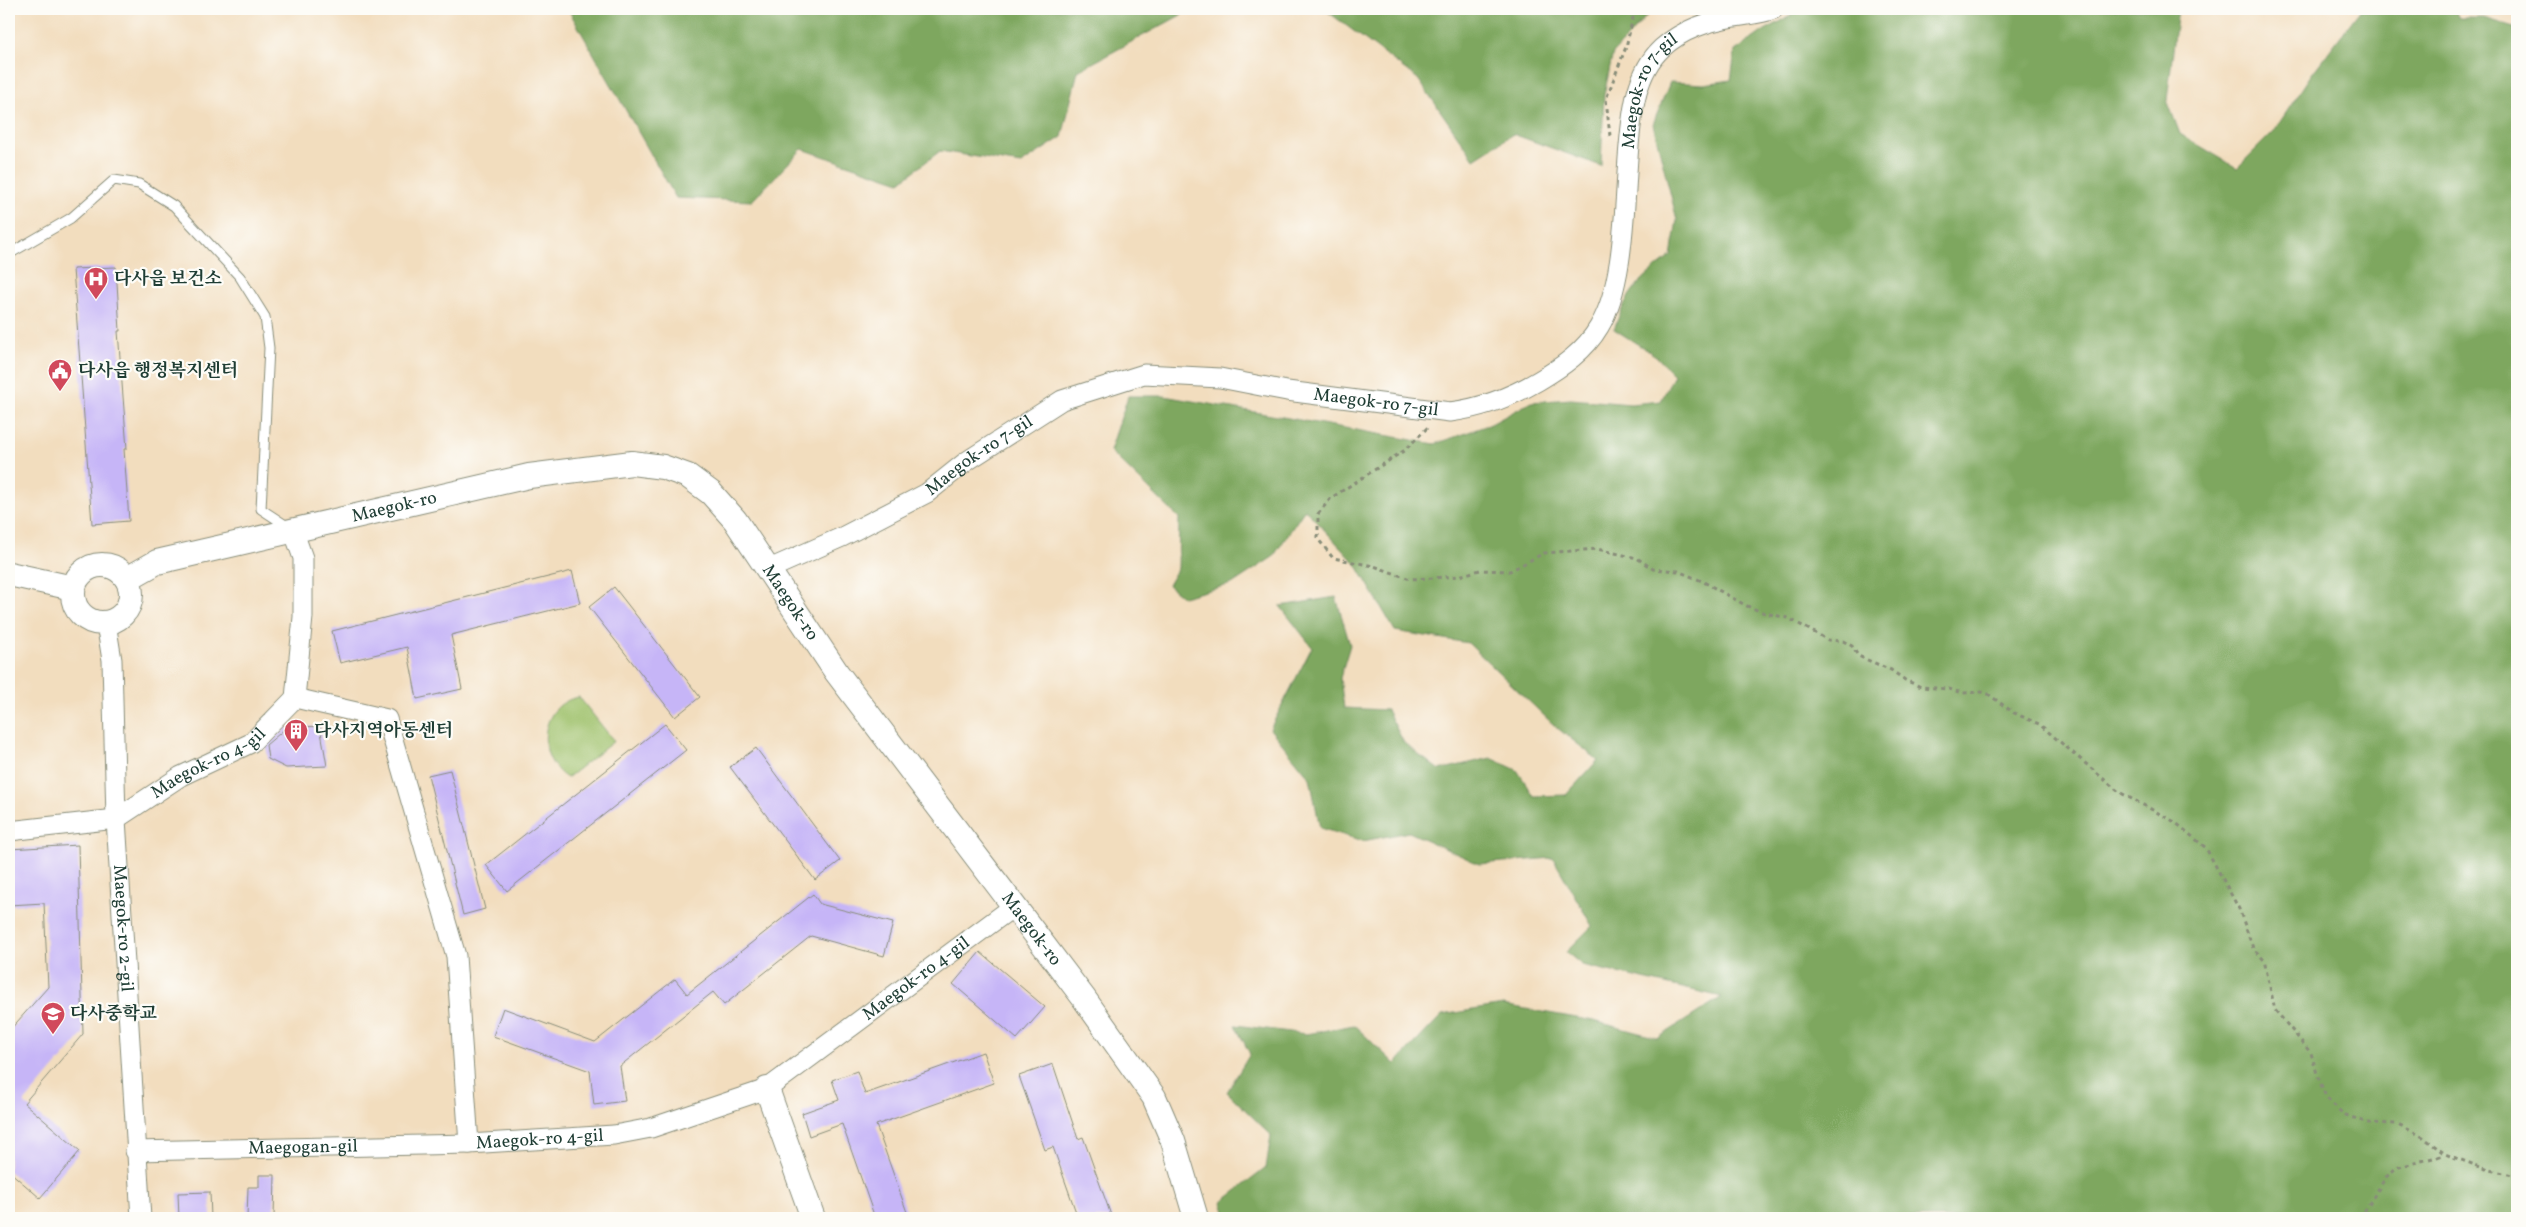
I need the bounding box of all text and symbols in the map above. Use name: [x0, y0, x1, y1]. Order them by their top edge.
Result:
street label: Maegok-ro 7-gil: [1616, 27, 1683, 150]
hospital icon: 다사읍 보건소: [83, 266, 109, 300]
place label: 다사읍 보건소: [114, 267, 223, 292]
public building icon: 다사읍 행정복지센터: [47, 358, 73, 392]
place label: 다사읍 행정복지센터: [78, 359, 238, 384]
street label: Maegok-ro 7-gil: [1312, 382, 1440, 423]
street label: Maegok-ro 7-gil: [920, 409, 1038, 502]
street label: Maegok-ro: [349, 485, 439, 529]
street label: Maegok-ro: [756, 560, 825, 646]
building icon: 다사지역아동센터: [283, 718, 309, 752]
place label: 다사지역아동센터: [314, 719, 453, 744]
street label: Maegok-ro 4-gil: [146, 722, 272, 805]
street label: Maegok-ro 2-gil: [106, 864, 139, 993]
street label: Maegok-ro: [995, 887, 1068, 971]
street label: Maegok-ro 4-gil: [857, 931, 975, 1027]
school or university icon: 다사중학교: [40, 1001, 66, 1035]
place label: 다사중학교: [70, 1002, 158, 1027]
street label: Maegok-ro 4-gil: [475, 1123, 604, 1156]
street label: Maegogan-gil: [248, 1134, 358, 1161]

